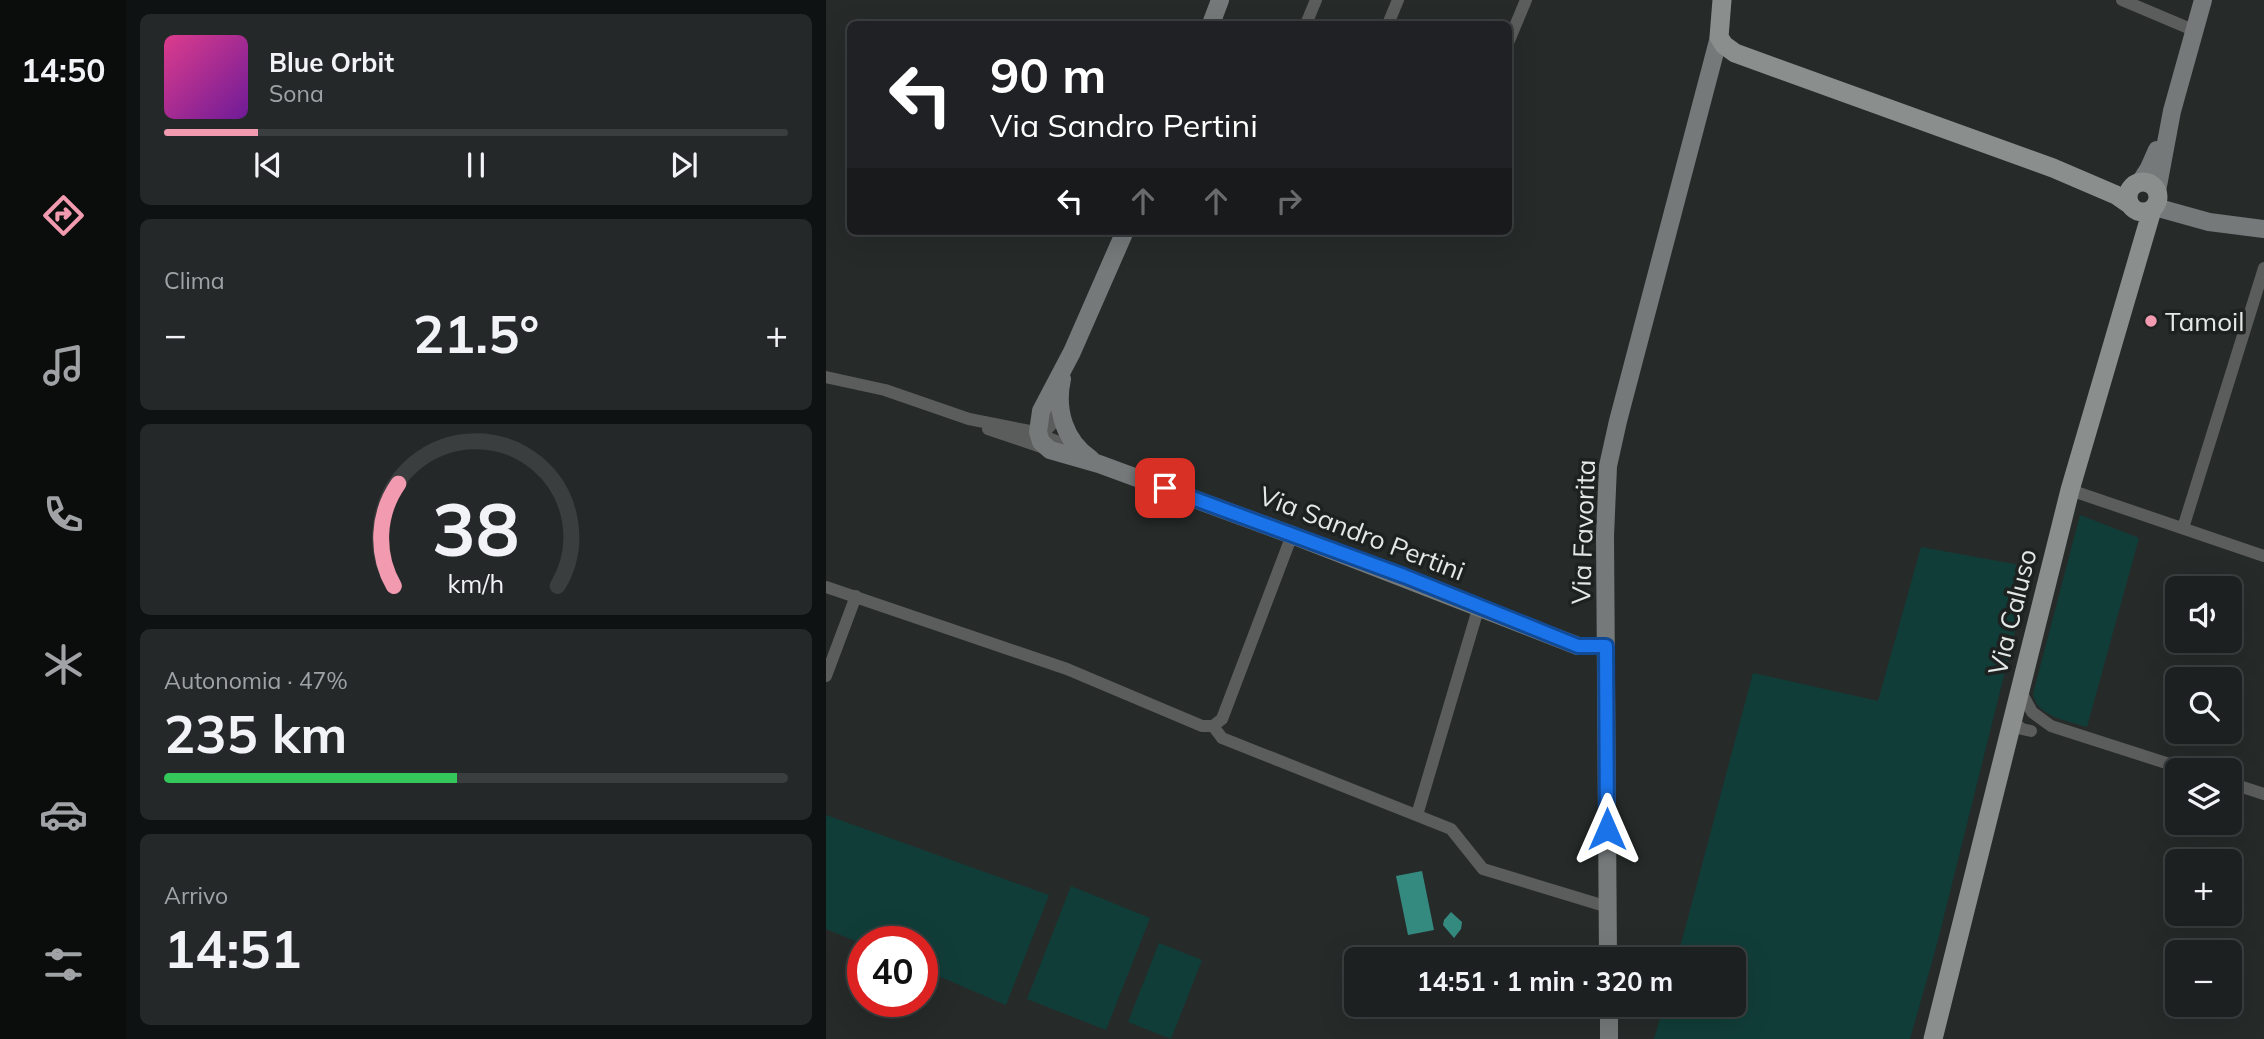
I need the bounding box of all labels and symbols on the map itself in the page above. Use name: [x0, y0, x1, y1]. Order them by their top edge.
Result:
place label: Tamoil: [2165, 305, 2244, 338]
marker: Tamoil: [2143, 313, 2159, 329]
pin: [1135, 458, 1195, 518]
street label: Via Favorita: [1564, 459, 1602, 605]
street label: Via Sandro Pertini: [1255, 479, 1469, 587]
street label: Via Caluso: [1980, 546, 2044, 678]
position arrow: [1570, 792, 1644, 866]
speed limit sign: 40: [847, 926, 938, 1017]

